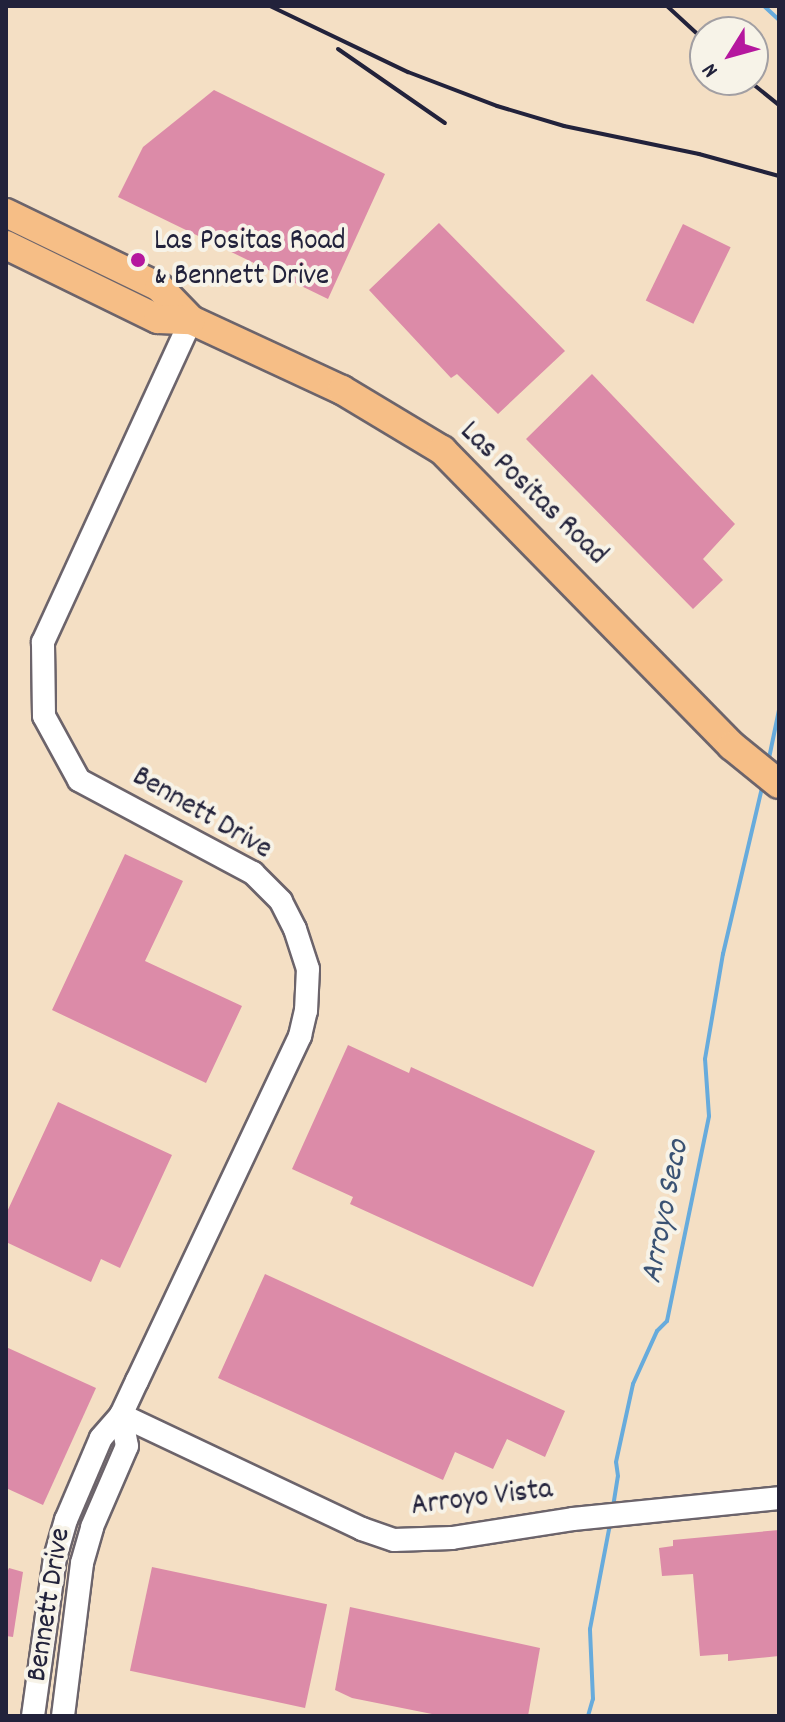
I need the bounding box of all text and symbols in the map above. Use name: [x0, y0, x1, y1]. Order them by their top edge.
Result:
north arrow: [689, 16, 769, 96]
text: N: [695, 56, 727, 83]
place label: Las Positas Road & Bennett Drive: [154, 225, 346, 296]
marker: Las Positas Road & Bennett Drive: [129, 251, 147, 269]
street label: Las Positas Road: [451, 415, 613, 575]
street label: Bennett Drive: [125, 761, 277, 869]
water label: Arroyo Seco: [634, 1137, 700, 1287]
street label: Arroyo Vista: [409, 1473, 555, 1527]
street label: Bennett Drive: [21, 1526, 81, 1684]

